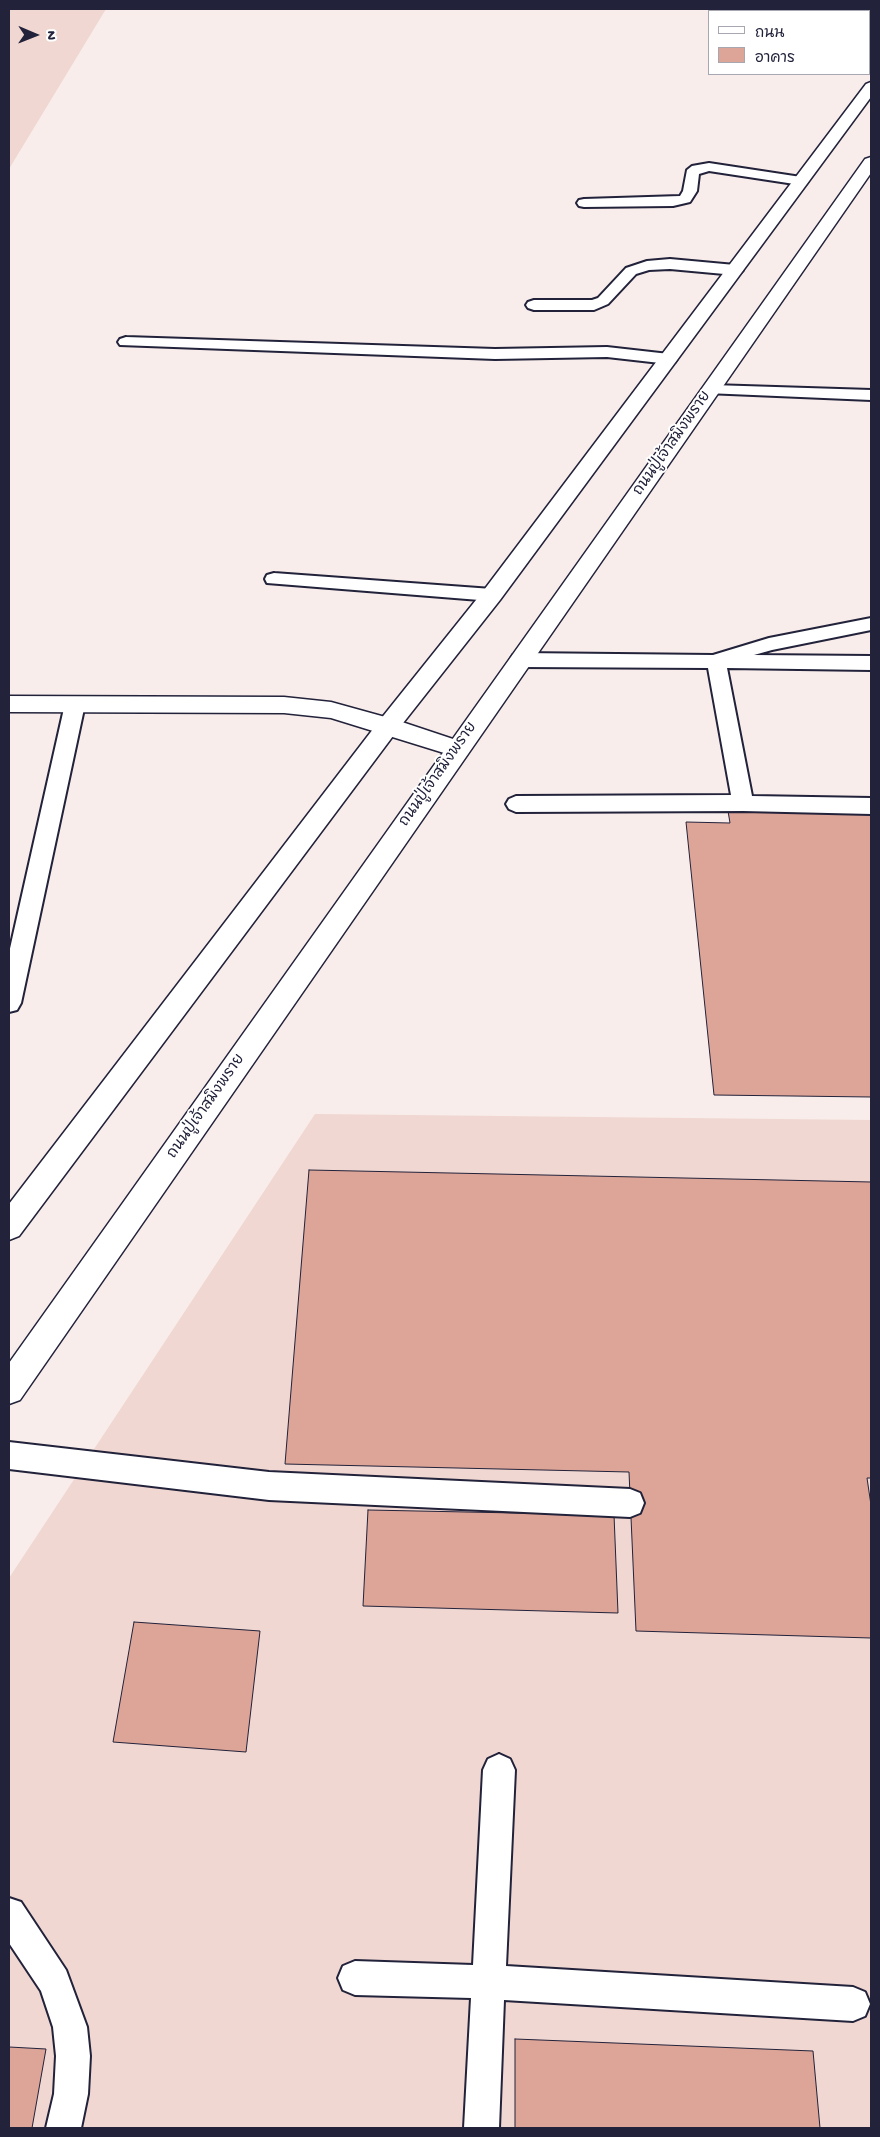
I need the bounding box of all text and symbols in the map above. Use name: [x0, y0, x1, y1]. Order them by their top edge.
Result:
north arrow: [10, 10, 60, 60]
legend: [708, 10, 870, 75]
text: ถนน: [755, 25, 784, 43]
text: N: [42, 31, 59, 40]
text: อาคาร: [755, 50, 795, 68]
street label: ถนนปู่เจ้าสมิงพราย: [630, 388, 716, 500]
street label: ถนนปู่เจ้าสมิงพราย: [396, 719, 482, 831]
street label: ถนนปู่เจ้าสมิงพราย: [164, 1051, 250, 1163]

